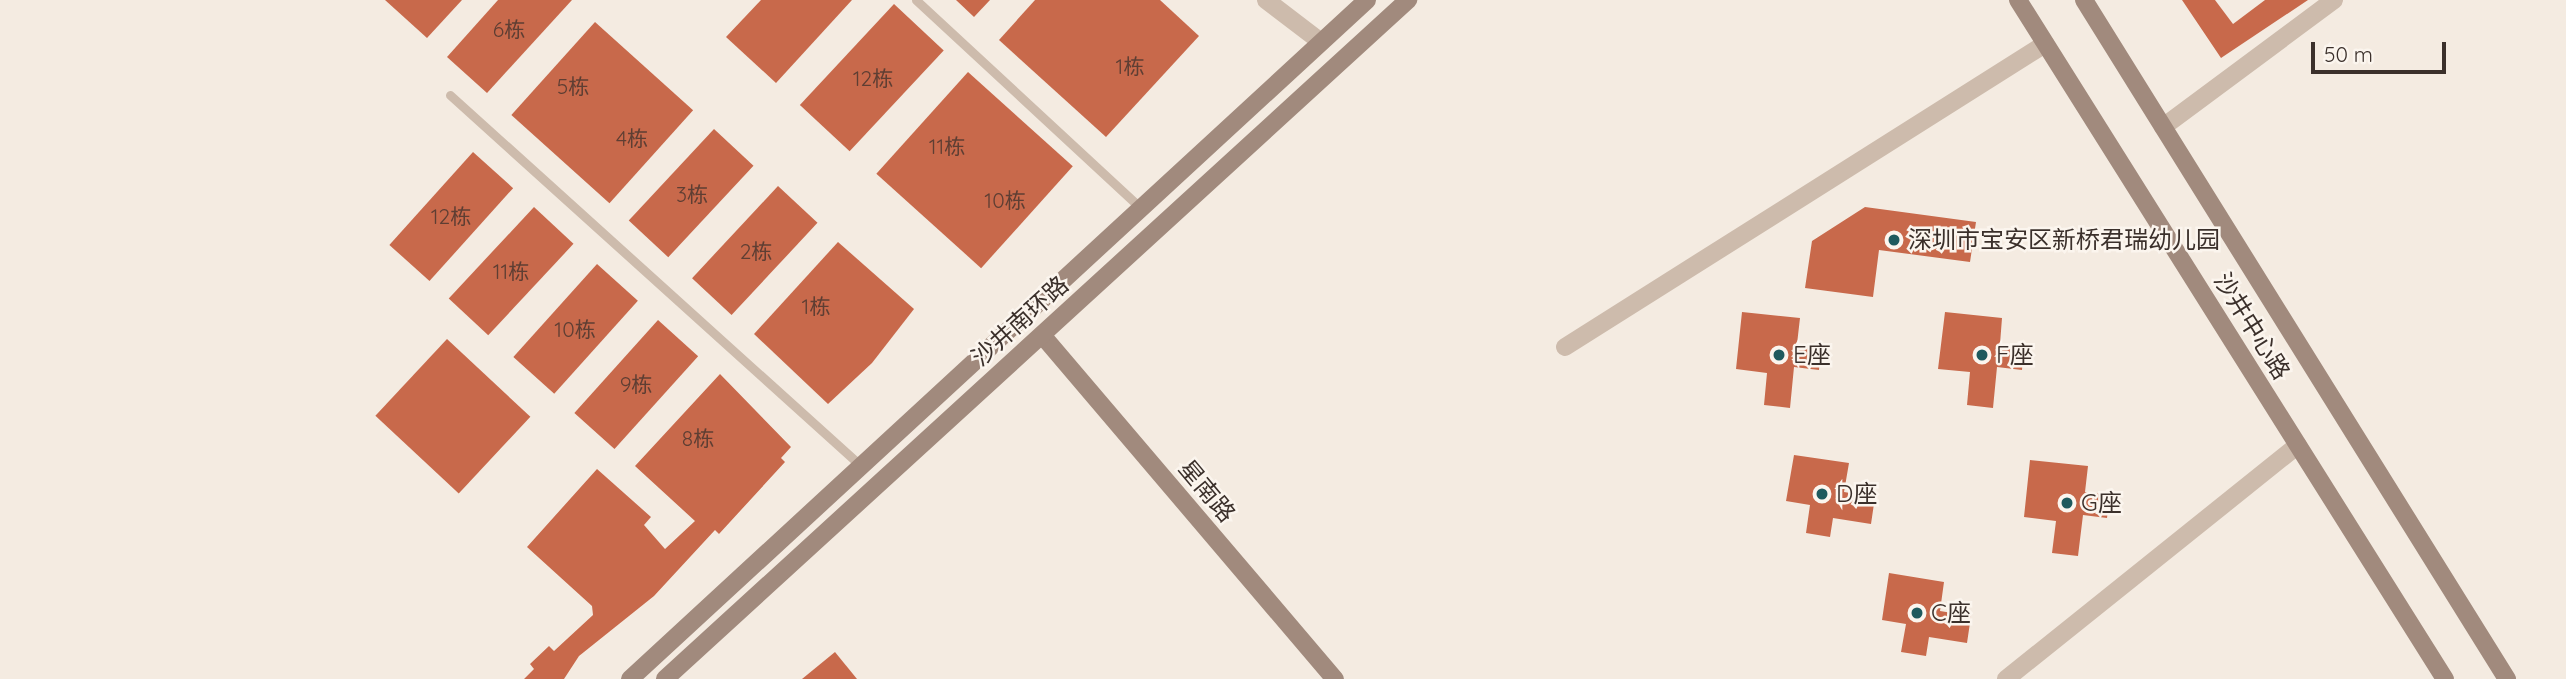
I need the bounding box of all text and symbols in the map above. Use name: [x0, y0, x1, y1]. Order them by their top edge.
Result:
house number: 6栋: [493, 16, 525, 42]
scale bar: [2314, 28, 2449, 72]
text: 50 m: [2324, 41, 2373, 67]
house number: 1栋: [1116, 53, 1144, 79]
house number: 12栋: [853, 65, 893, 91]
house number: 5栋: [557, 73, 589, 99]
house number: 4栋: [616, 125, 648, 151]
house number: 11栋: [929, 133, 965, 159]
house number: 3栋: [676, 181, 708, 207]
house number: 10栋: [984, 187, 1026, 213]
house number: 12栋: [431, 203, 471, 229]
place label: 深圳市宝安区新桥君瑞幼儿园: [1908, 226, 2220, 254]
marker: 深圳市宝安区新桥君瑞幼儿园: [1886, 232, 1902, 248]
house number: 2栋: [740, 238, 772, 264]
house number: 11栋: [493, 258, 529, 284]
street label: 沙井中心路: [2208, 267, 2296, 385]
street label: 沙井南环路: [966, 270, 1074, 372]
house number: 1栋: [802, 293, 830, 319]
house number: 10栋: [554, 316, 596, 342]
place label: E座: [1793, 341, 1831, 369]
place label: F座: [1996, 341, 2034, 369]
marker: E座: [1771, 347, 1787, 363]
marker: F座: [1974, 347, 1990, 363]
house number: 9栋: [620, 371, 652, 397]
house number: 8栋: [682, 425, 714, 451]
street label: 星南路: [1173, 454, 1241, 528]
place label: D座: [1836, 480, 1877, 508]
marker: D座: [1814, 486, 1830, 502]
place label: G座: [2081, 489, 2122, 517]
marker: G座: [2059, 495, 2075, 511]
place label: C座: [1931, 599, 1971, 627]
marker: C座: [1909, 605, 1925, 621]

